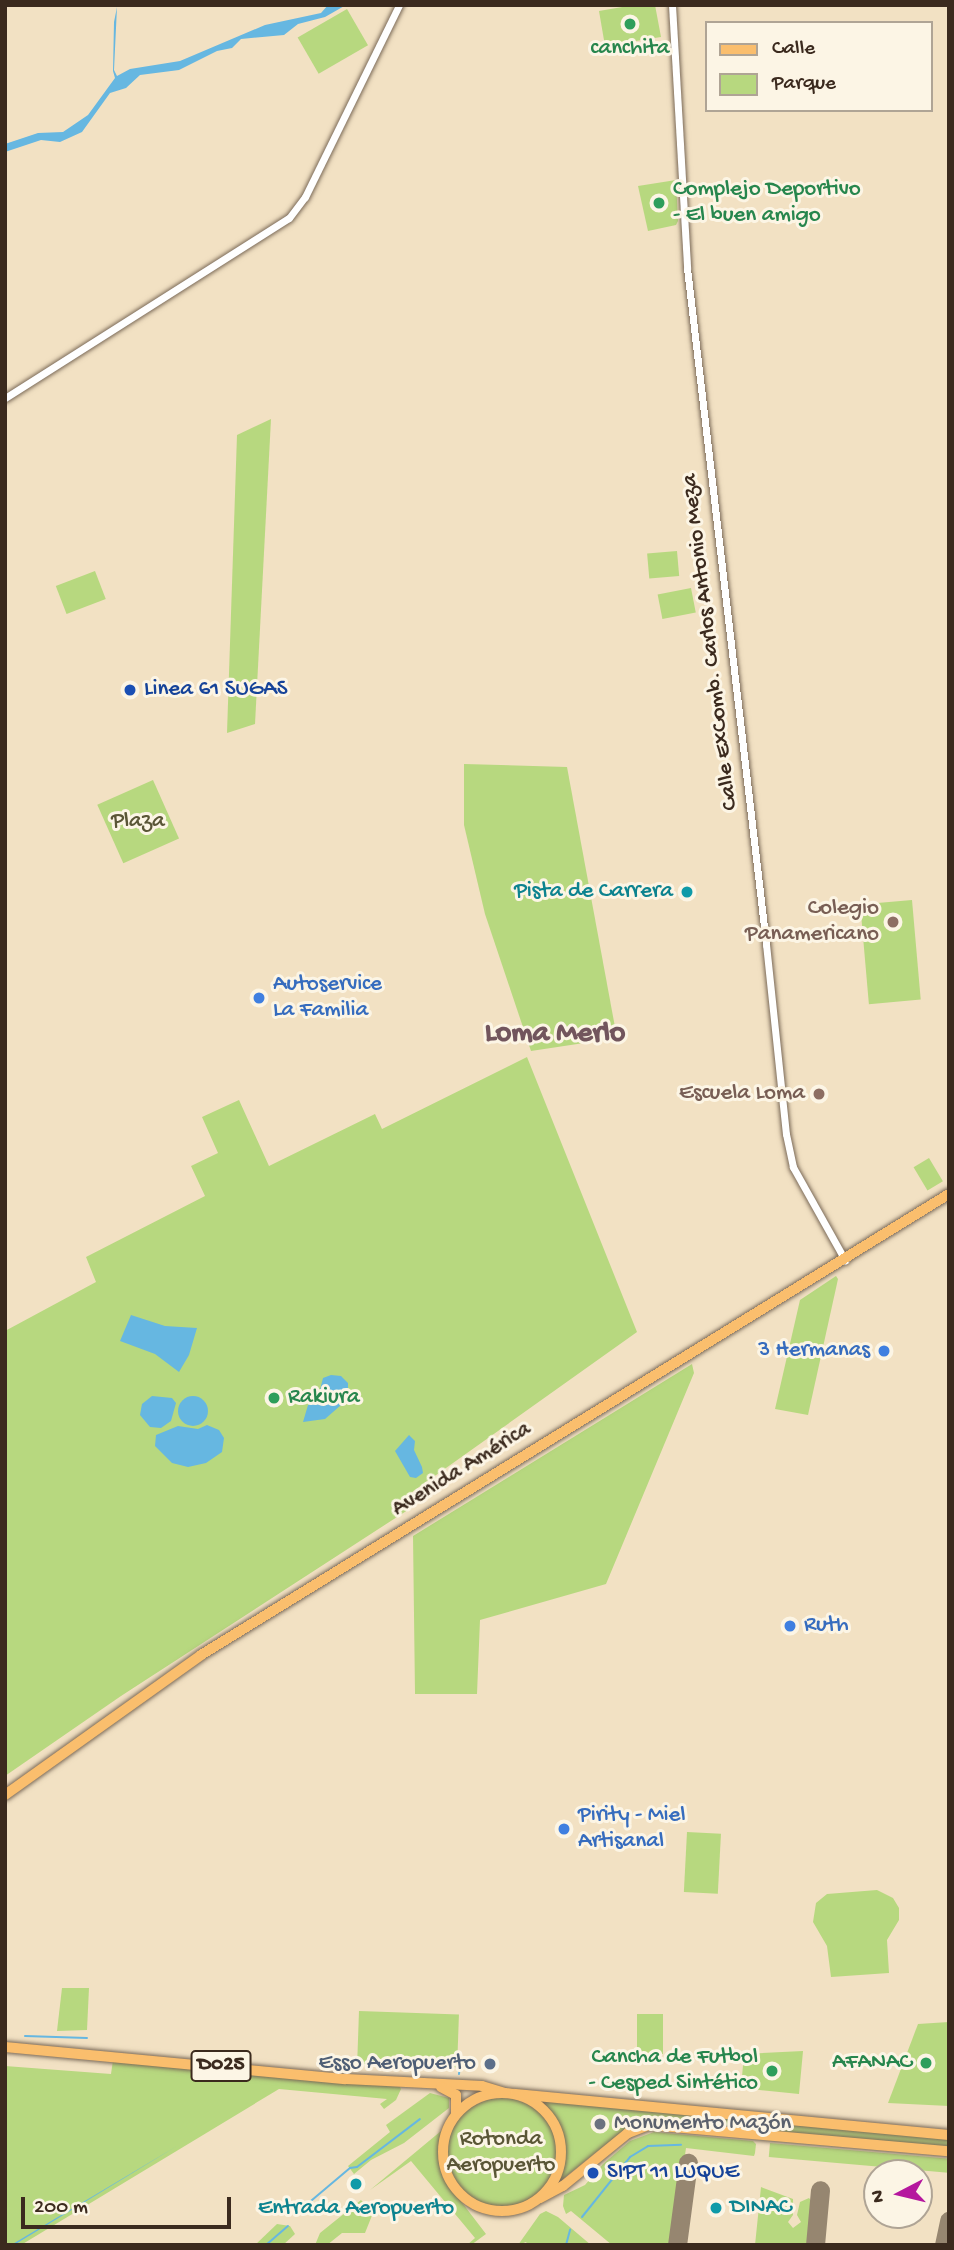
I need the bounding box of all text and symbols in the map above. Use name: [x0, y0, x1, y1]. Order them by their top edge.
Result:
marker: canchita: [622, 16, 638, 32]
legend: [706, 21, 933, 112]
place label: canchita: [591, 35, 669, 63]
text: Calle: [772, 37, 815, 62]
text: Parque: [772, 72, 836, 97]
place label: Complejo Deportivo - El buen amigo: [673, 176, 861, 230]
marker: Complejo Deportivo - El buen amigo: [651, 195, 667, 211]
street label: Calle ExComb. Carlos Antonio Meza: [677, 472, 745, 812]
place label: Linea 61 SUGAS: [144, 676, 288, 704]
marker: Linea 61 SUGAS: [122, 682, 138, 698]
park label: Plaza: [111, 808, 165, 836]
place label: Pista de Carrera: [514, 878, 673, 906]
marker: Pista de Carrera: [679, 884, 695, 900]
place label: Colegio Panamericano: [745, 895, 879, 949]
marker: Colegio Panamericano: [885, 914, 901, 930]
place label: Autoservice La Familia: [273, 971, 382, 1025]
marker: Autoservice La Familia: [251, 990, 267, 1006]
district label: Loma Merlo: [485, 1017, 625, 1053]
place label: Escuela Loma: [679, 1080, 805, 1108]
marker: Escuela Loma: [811, 1086, 827, 1102]
place label: 3 Hermanas: [758, 1337, 870, 1365]
marker: 3 Hermanas: [876, 1343, 892, 1359]
place label: Rakiura: [288, 1384, 360, 1412]
marker: Rakiura: [266, 1390, 282, 1406]
street label: Avenida América: [387, 1416, 537, 1524]
place label: Ruth: [804, 1612, 849, 1640]
marker: Ruth: [782, 1618, 798, 1634]
place label: Pirity - Miel Artisanal: [578, 1802, 686, 1856]
marker: Pirity - Miel Artisanal: [556, 1821, 572, 1837]
place label: Cancha de Futbol - Cesped Sintético: [588, 2044, 758, 2098]
road number: D025: [190, 2048, 252, 2084]
place label: AFANAC: [832, 2049, 912, 2077]
place label: Esso Aeropuerto: [318, 2050, 476, 2078]
marker: AFANAC: [918, 2055, 934, 2071]
marker: Esso Aeropuerto: [482, 2056, 498, 2072]
marker: Cancha de Futbol - Cesped Sintético: [764, 2063, 780, 2079]
place label: Monumento Mazón: [614, 2110, 791, 2138]
marker: Monumento Mazón: [592, 2116, 608, 2132]
park label: Rotonda Aeropuerto: [447, 2126, 555, 2180]
place label: SIPT 11 LUQUE: [607, 2159, 739, 2187]
north arrow: [863, 2159, 933, 2229]
marker: SIPT 11 LUQUE: [585, 2165, 601, 2181]
marker: Entrada Aeropuerto: [348, 2176, 364, 2192]
scale bar: [24, 2184, 234, 2228]
text: N: [866, 2189, 891, 2204]
place label: DINAC: [730, 2194, 792, 2222]
place label: Entrada Aeropuerto: [258, 2195, 454, 2223]
text: 200 m: [34, 2196, 88, 2221]
marker: DINAC: [708, 2200, 724, 2216]

